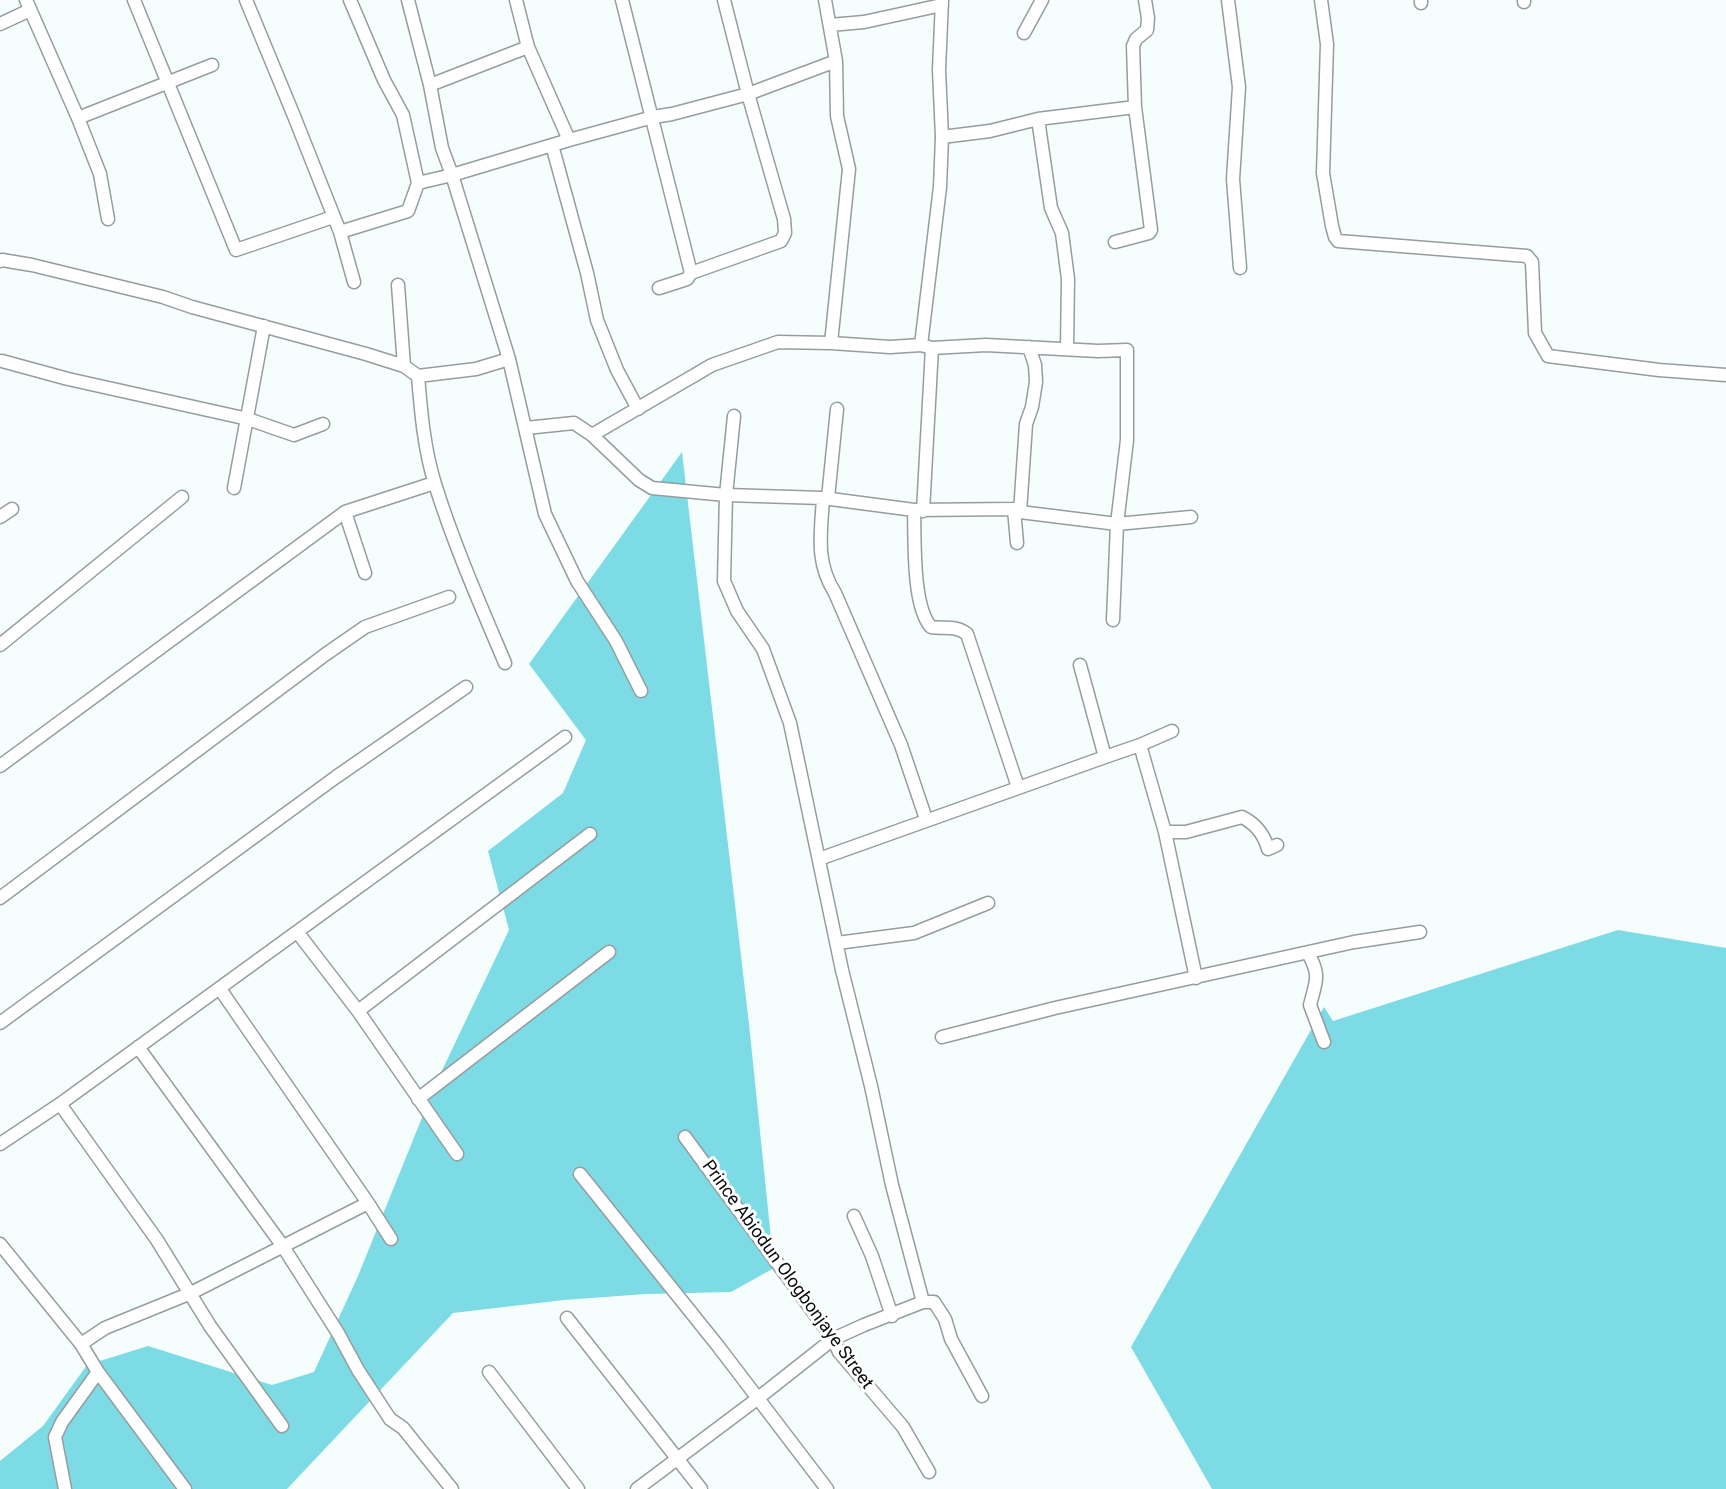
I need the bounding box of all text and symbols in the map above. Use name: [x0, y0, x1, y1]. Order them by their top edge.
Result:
street label: Prince Abiodun Ologbonjaye Street: [697, 1156, 877, 1394]

